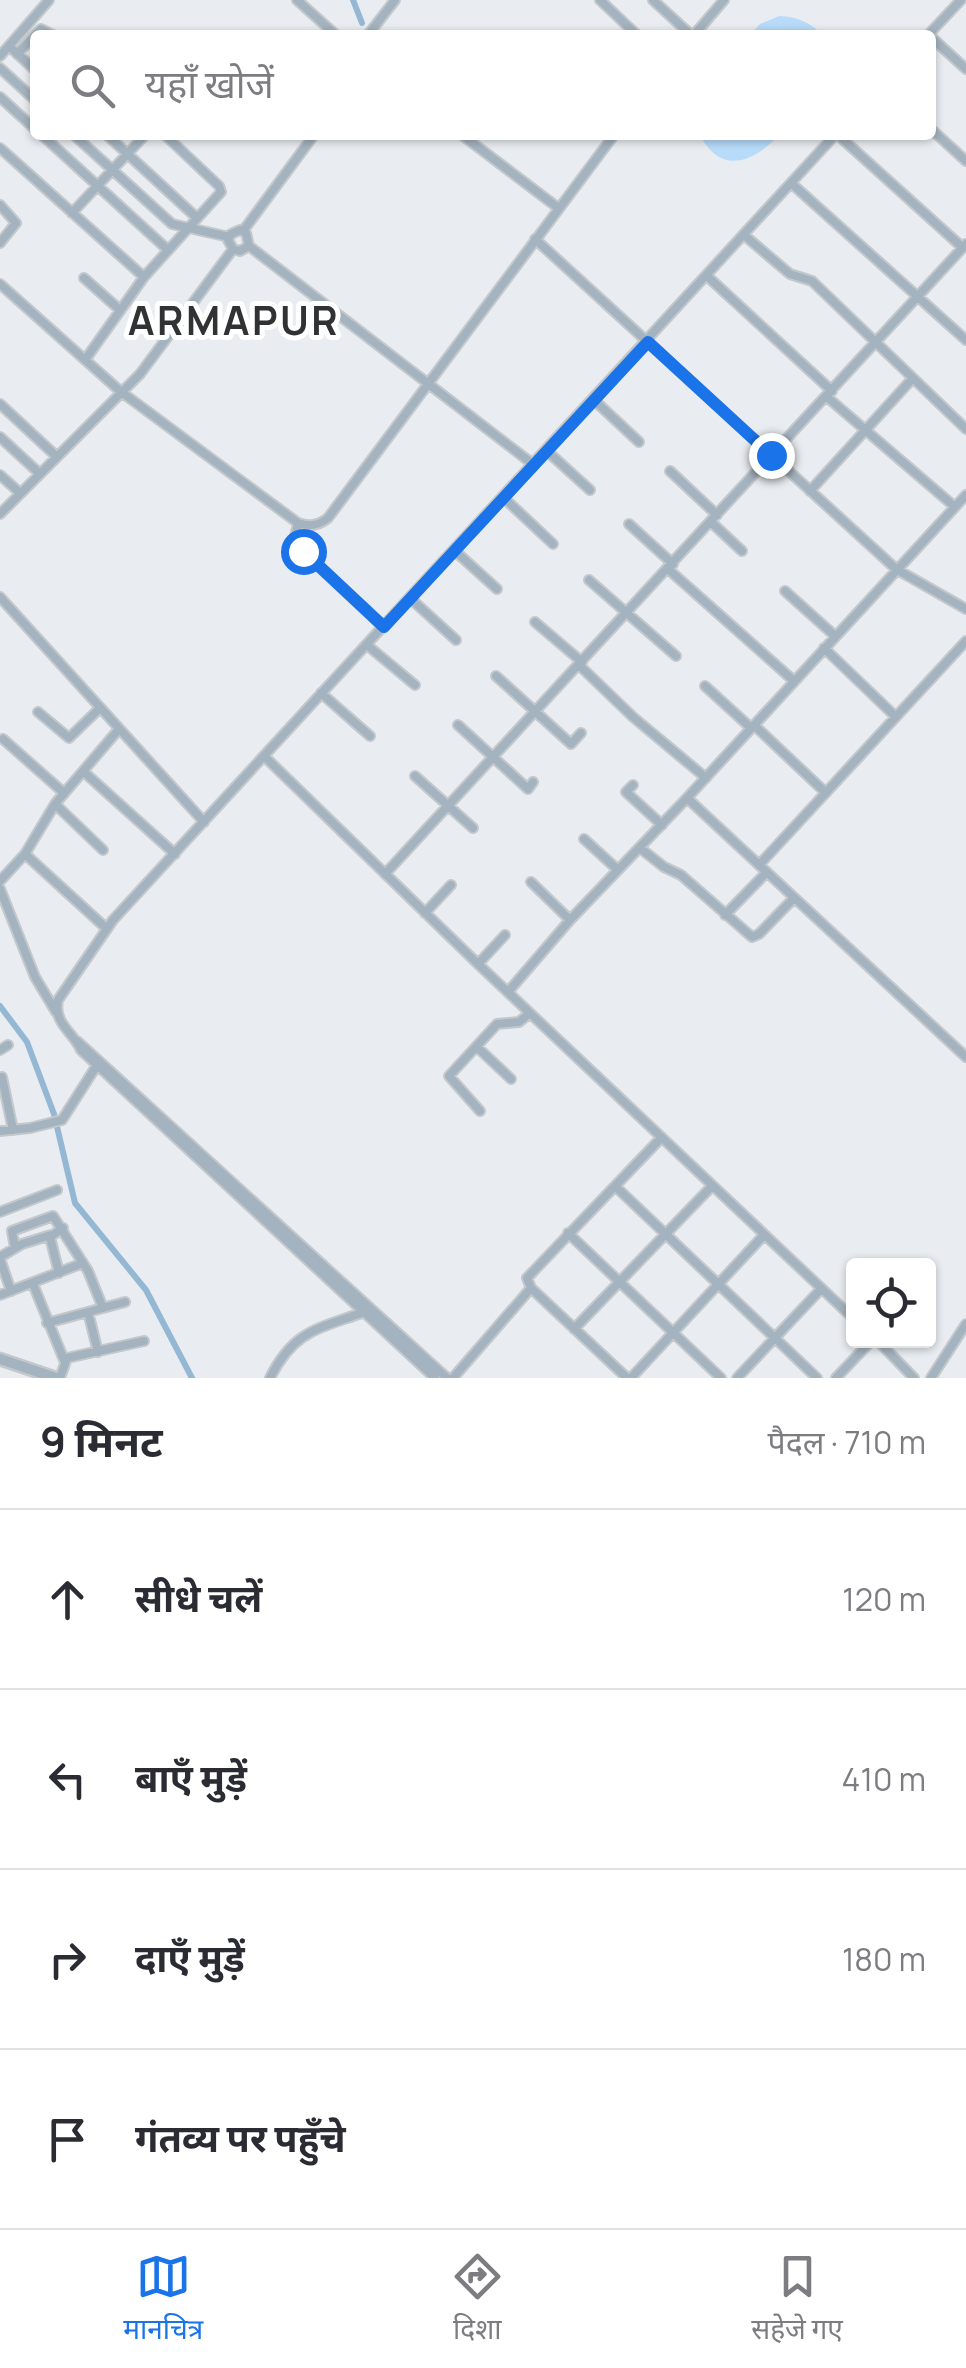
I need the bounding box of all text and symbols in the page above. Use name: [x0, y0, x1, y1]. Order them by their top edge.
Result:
search box: [30, 30, 936, 140]
text: यहाँ खोजें: [145, 57, 274, 109]
icon: search: [65, 58, 120, 113]
district label: ARMAPUR: [128, 292, 340, 347]
route end: [749, 433, 795, 479]
route start: [281, 529, 327, 575]
map controls: [846, 1258, 936, 1348]
button: locate: [846, 1258, 936, 1348]
text: 9 मिनट: [40, 1412, 163, 1470]
text: पैदल · 710 m: [767, 1420, 926, 1464]
text: सीधे चलें: [135, 1571, 262, 1623]
icon: ahead: [40, 1572, 95, 1627]
text: 120 m: [842, 1577, 926, 1621]
text: बाएँ मुड़ें: [135, 1751, 247, 1803]
icon: left: [40, 1752, 95, 1807]
text: 410 m: [842, 1757, 926, 1801]
text: दाएँ मुड़ें: [135, 1931, 245, 1983]
icon: right: [40, 1932, 95, 1987]
text: 180 m: [842, 1937, 926, 1981]
text: गंतव्य पर पहुँचे: [135, 2111, 346, 2163]
icon: arrive: [40, 2112, 95, 2167]
tab: मानचित्र: [123, 2249, 203, 2350]
tab: दिशा: [450, 2249, 505, 2350]
tab: सहेजे गए: [751, 2249, 843, 2350]

